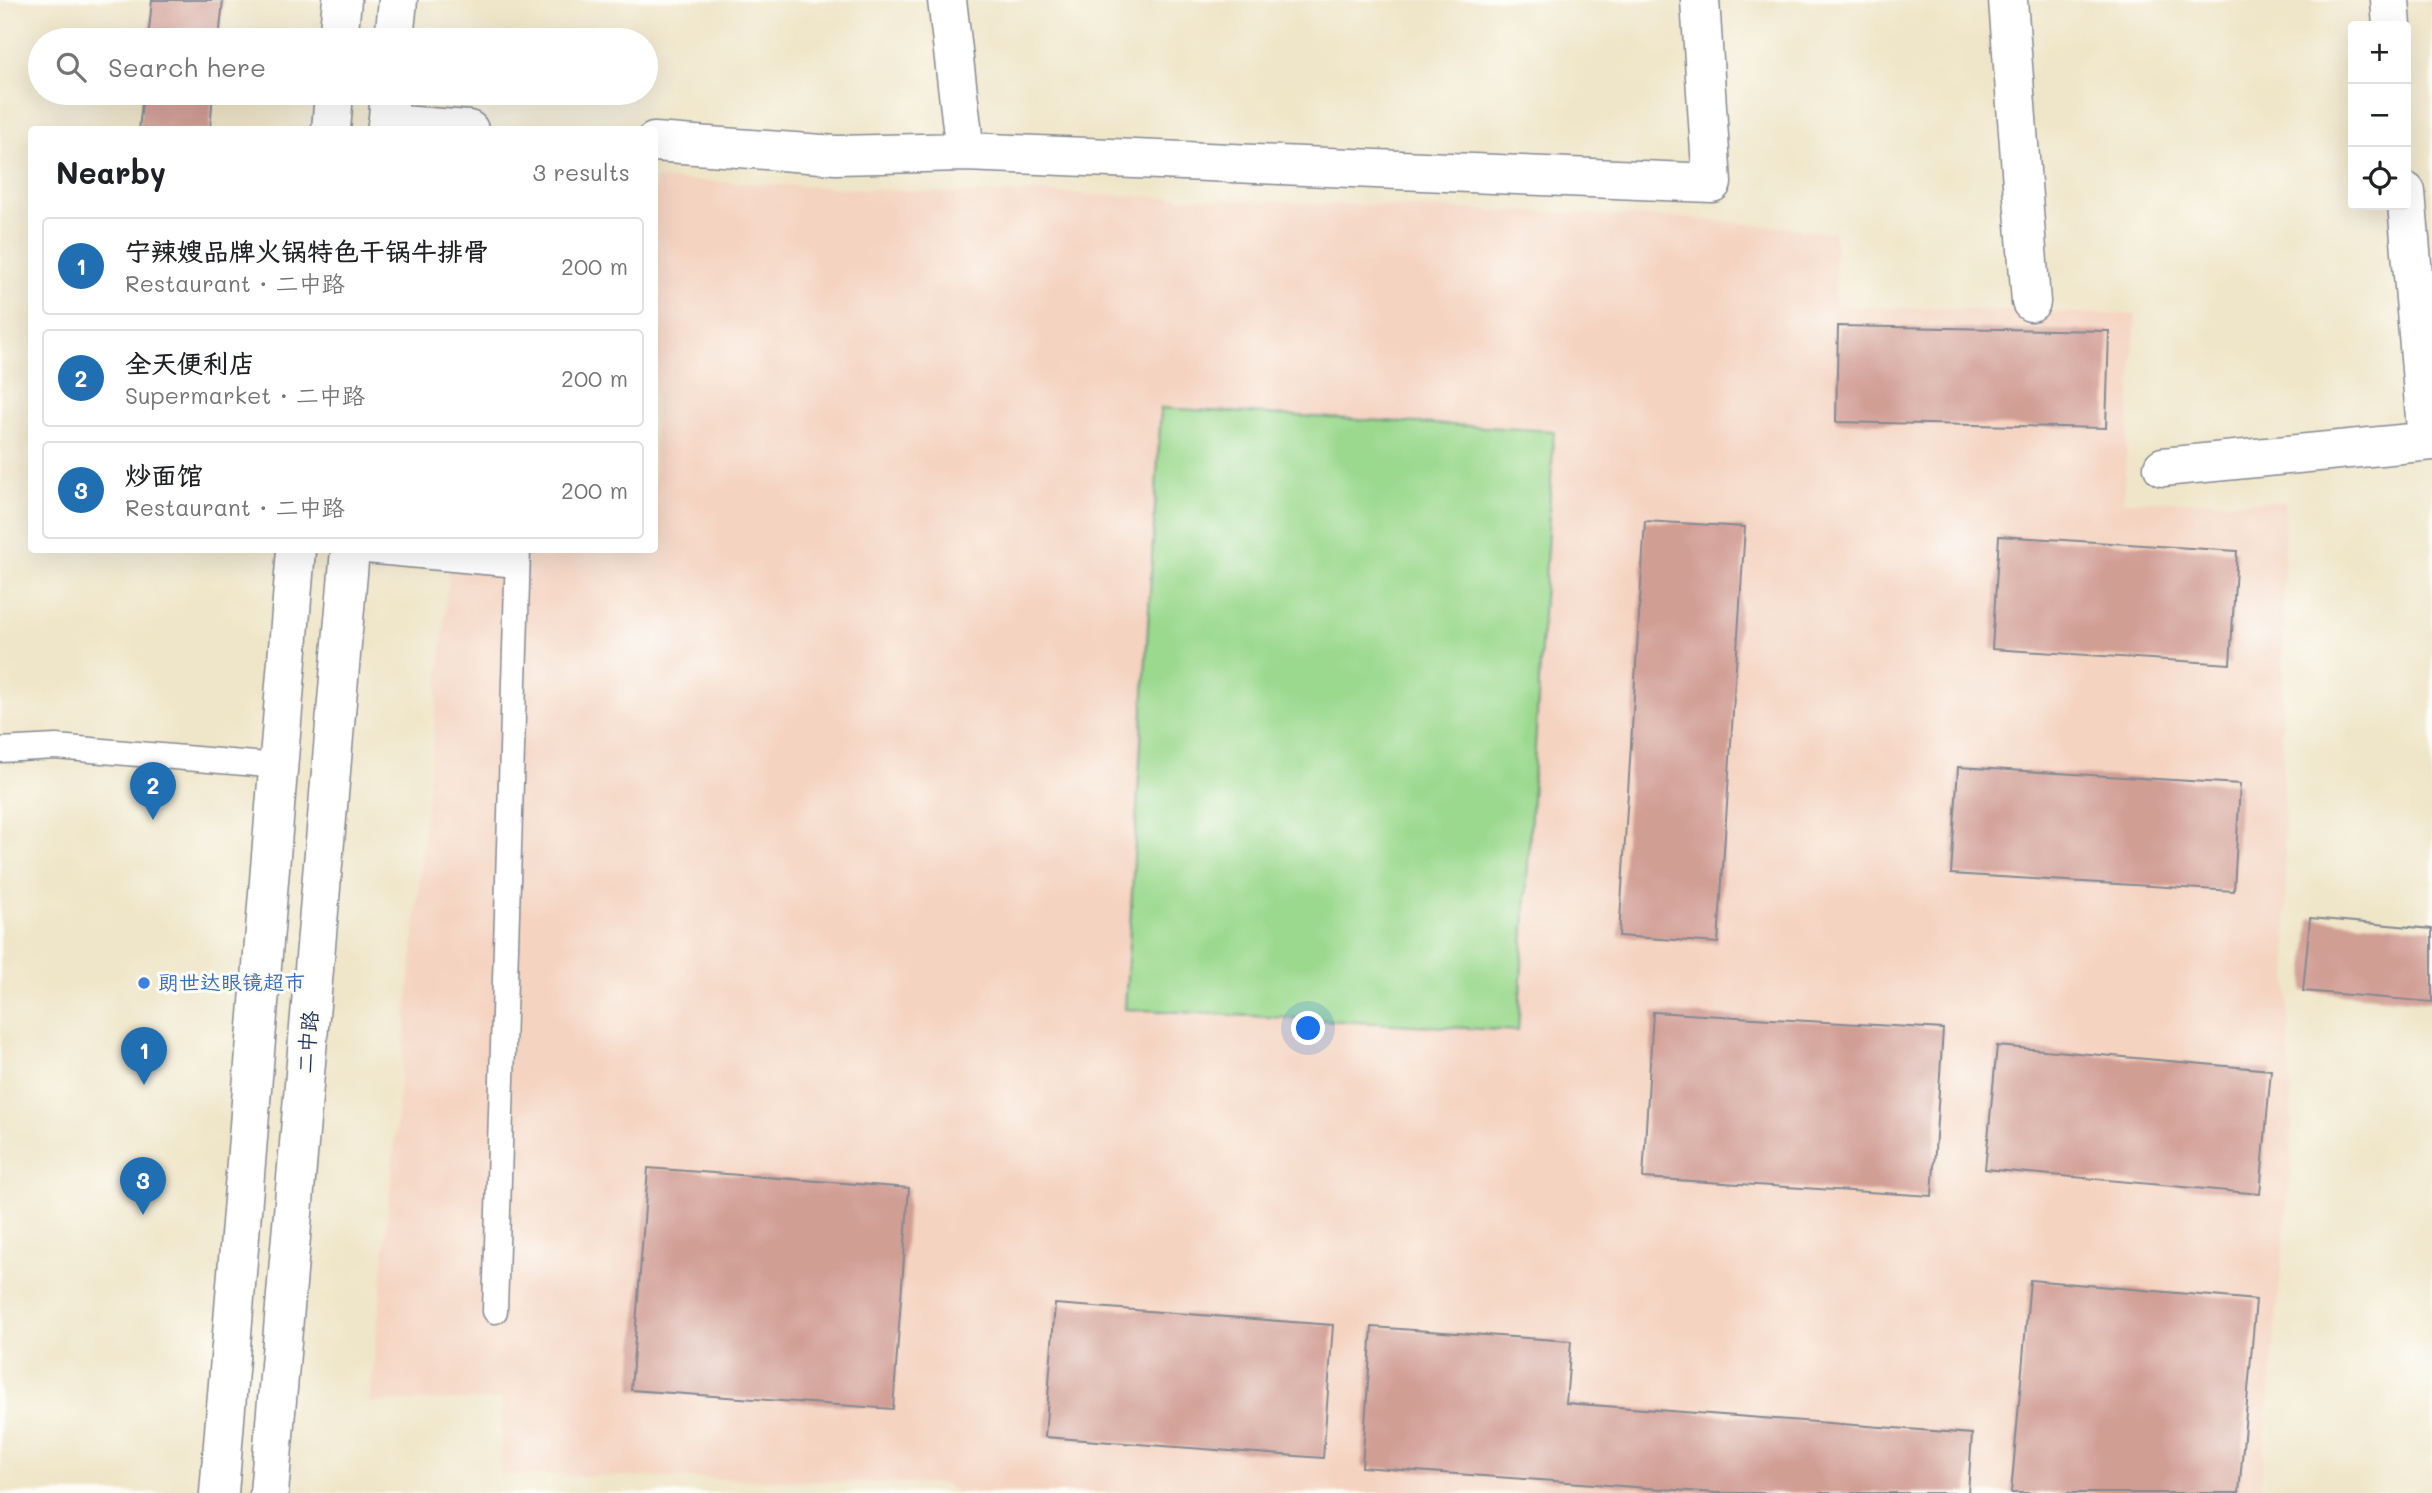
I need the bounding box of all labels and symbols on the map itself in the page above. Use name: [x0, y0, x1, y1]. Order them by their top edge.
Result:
pin: 2: [130, 762, 176, 820]
place label: 朗世达眼镜超市: [158, 968, 305, 995]
marker: 朗世达眼镜超市: [136, 975, 152, 991]
street label: 二中路: [290, 1009, 323, 1074]
your location: [1291, 1011, 1325, 1045]
pin: 1: [121, 1027, 167, 1085]
pin: 3: [120, 1157, 166, 1215]

